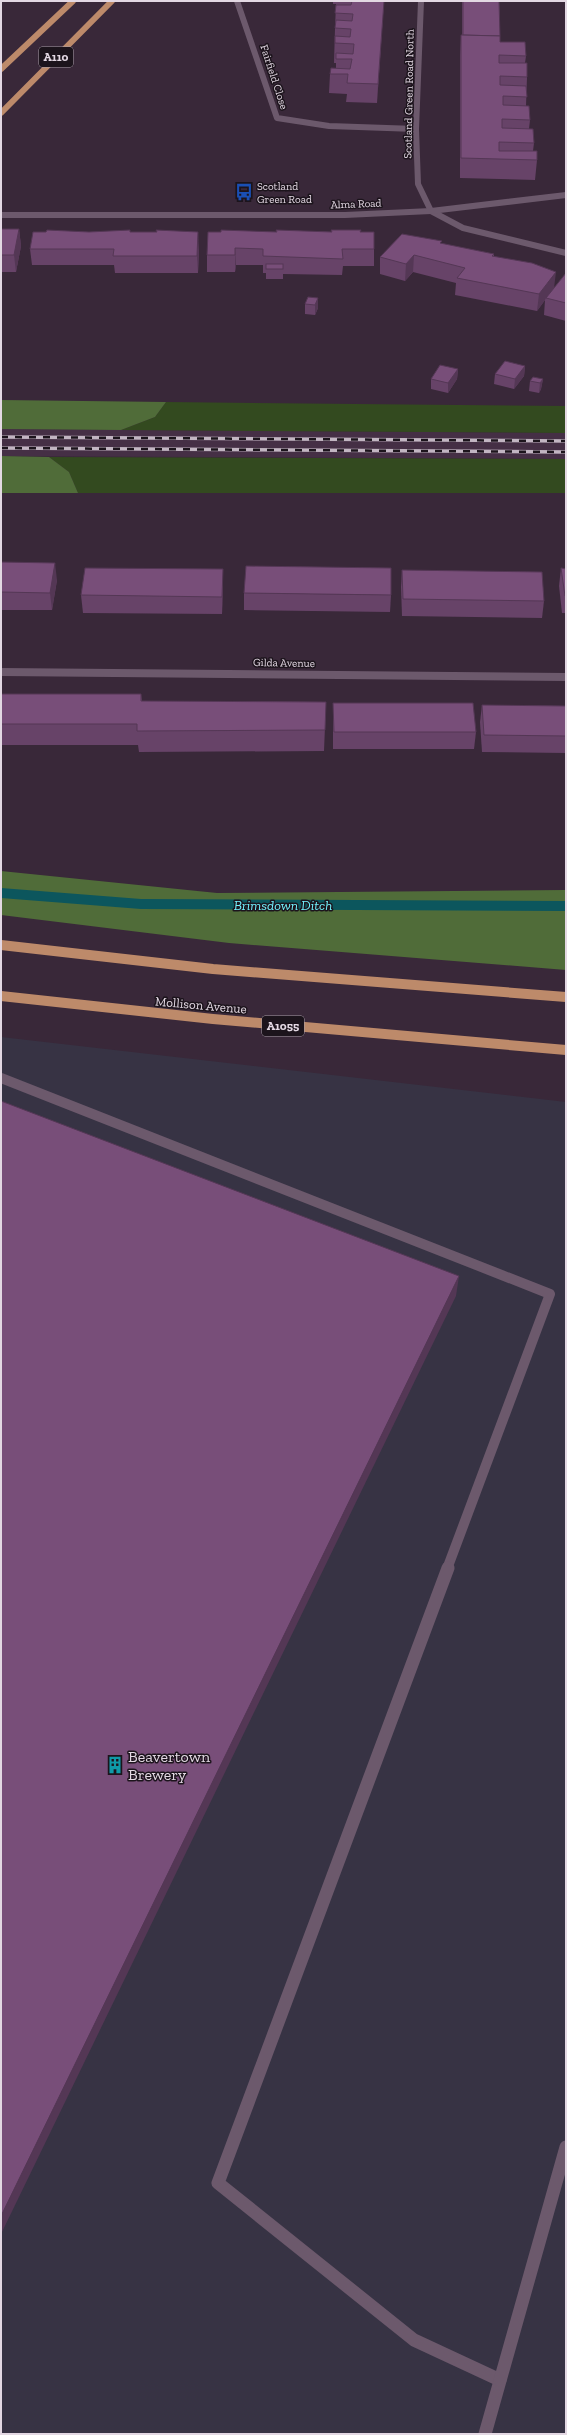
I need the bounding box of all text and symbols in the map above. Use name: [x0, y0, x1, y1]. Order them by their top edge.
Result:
street label: Scotland Green Road North: [401, 28, 417, 159]
street label: Fairfield Close: [257, 43, 291, 111]
road number: A110: [39, 47, 73, 67]
place label: Scotland Green Road: [257, 180, 312, 206]
bus stop icon: Scotland Green Road: [234, 182, 254, 202]
street label: Alma Road: [330, 197, 382, 211]
street label: Gilda Avenue: [253, 656, 315, 670]
water label: Brimsdown Ditch: [234, 897, 332, 914]
street label: Mollison Avenue: [155, 994, 247, 1016]
road number: A1055: [262, 1016, 304, 1036]
place label: Beavertown Brewery: [128, 1747, 211, 1784]
building icon: Beavertown Brewery: [105, 1755, 125, 1775]

